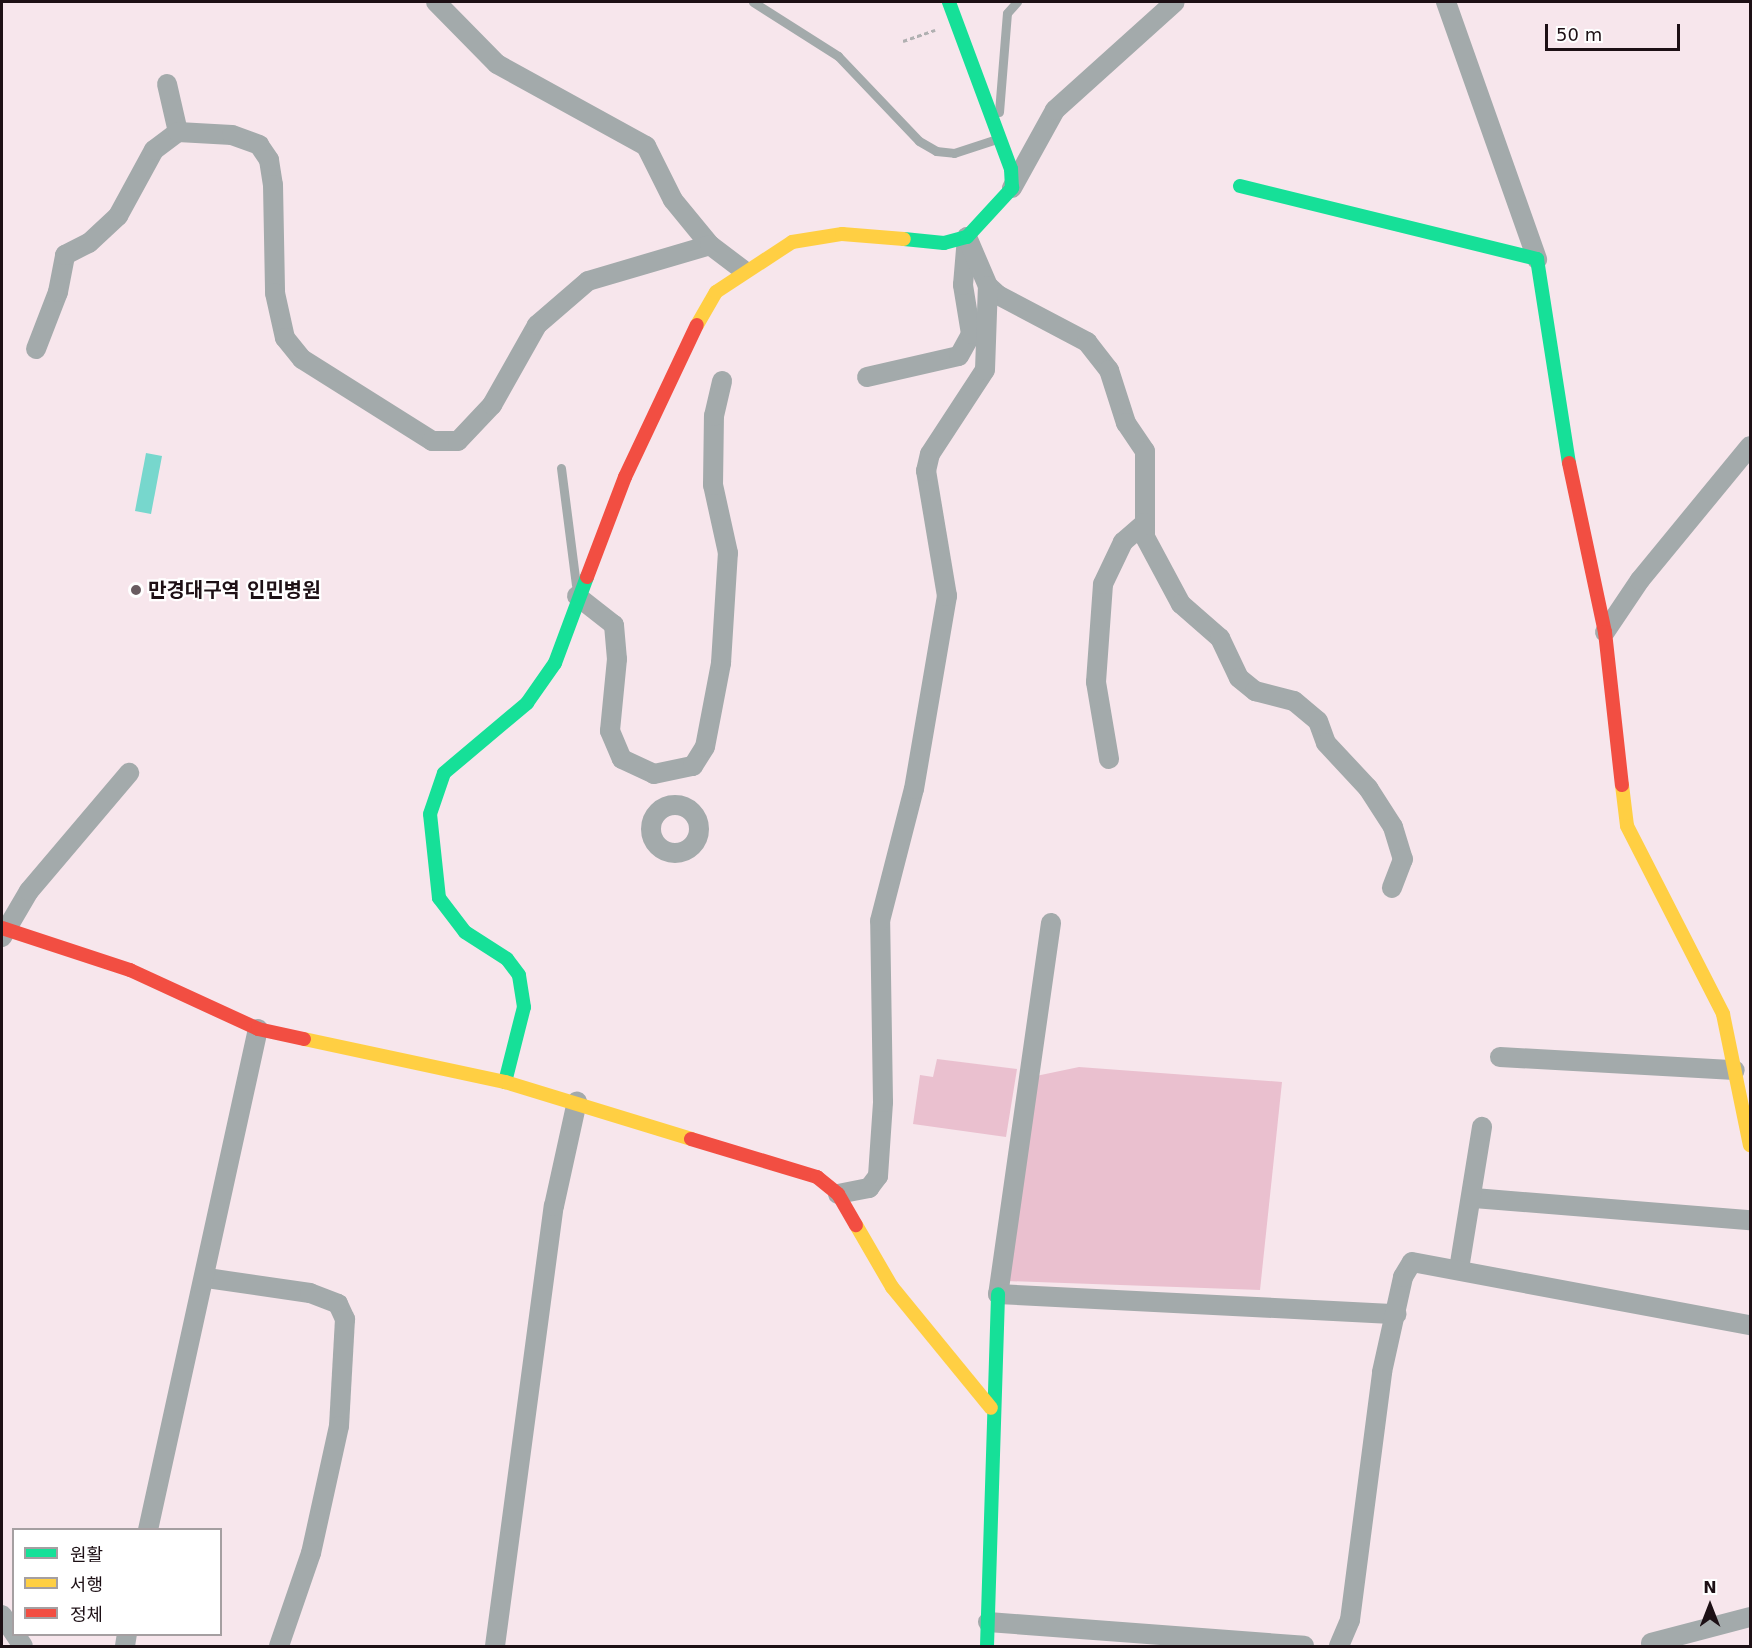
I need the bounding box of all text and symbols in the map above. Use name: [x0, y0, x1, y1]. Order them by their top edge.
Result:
scale bar: [1548, 12, 1683, 50]
text: 50 m: [1556, 24, 1602, 45]
place label: 만경대구역 인민병원: [148, 578, 321, 602]
marker: 만경대구역 인민병원: [129, 583, 143, 597]
legend: [12, 1528, 222, 1636]
text: 원활: [70, 1544, 103, 1565]
text: 서행: [70, 1574, 103, 1595]
north arrow: [1680, 1576, 1740, 1636]
text: N: [1703, 1578, 1717, 1597]
text: 정체: [70, 1604, 103, 1625]

